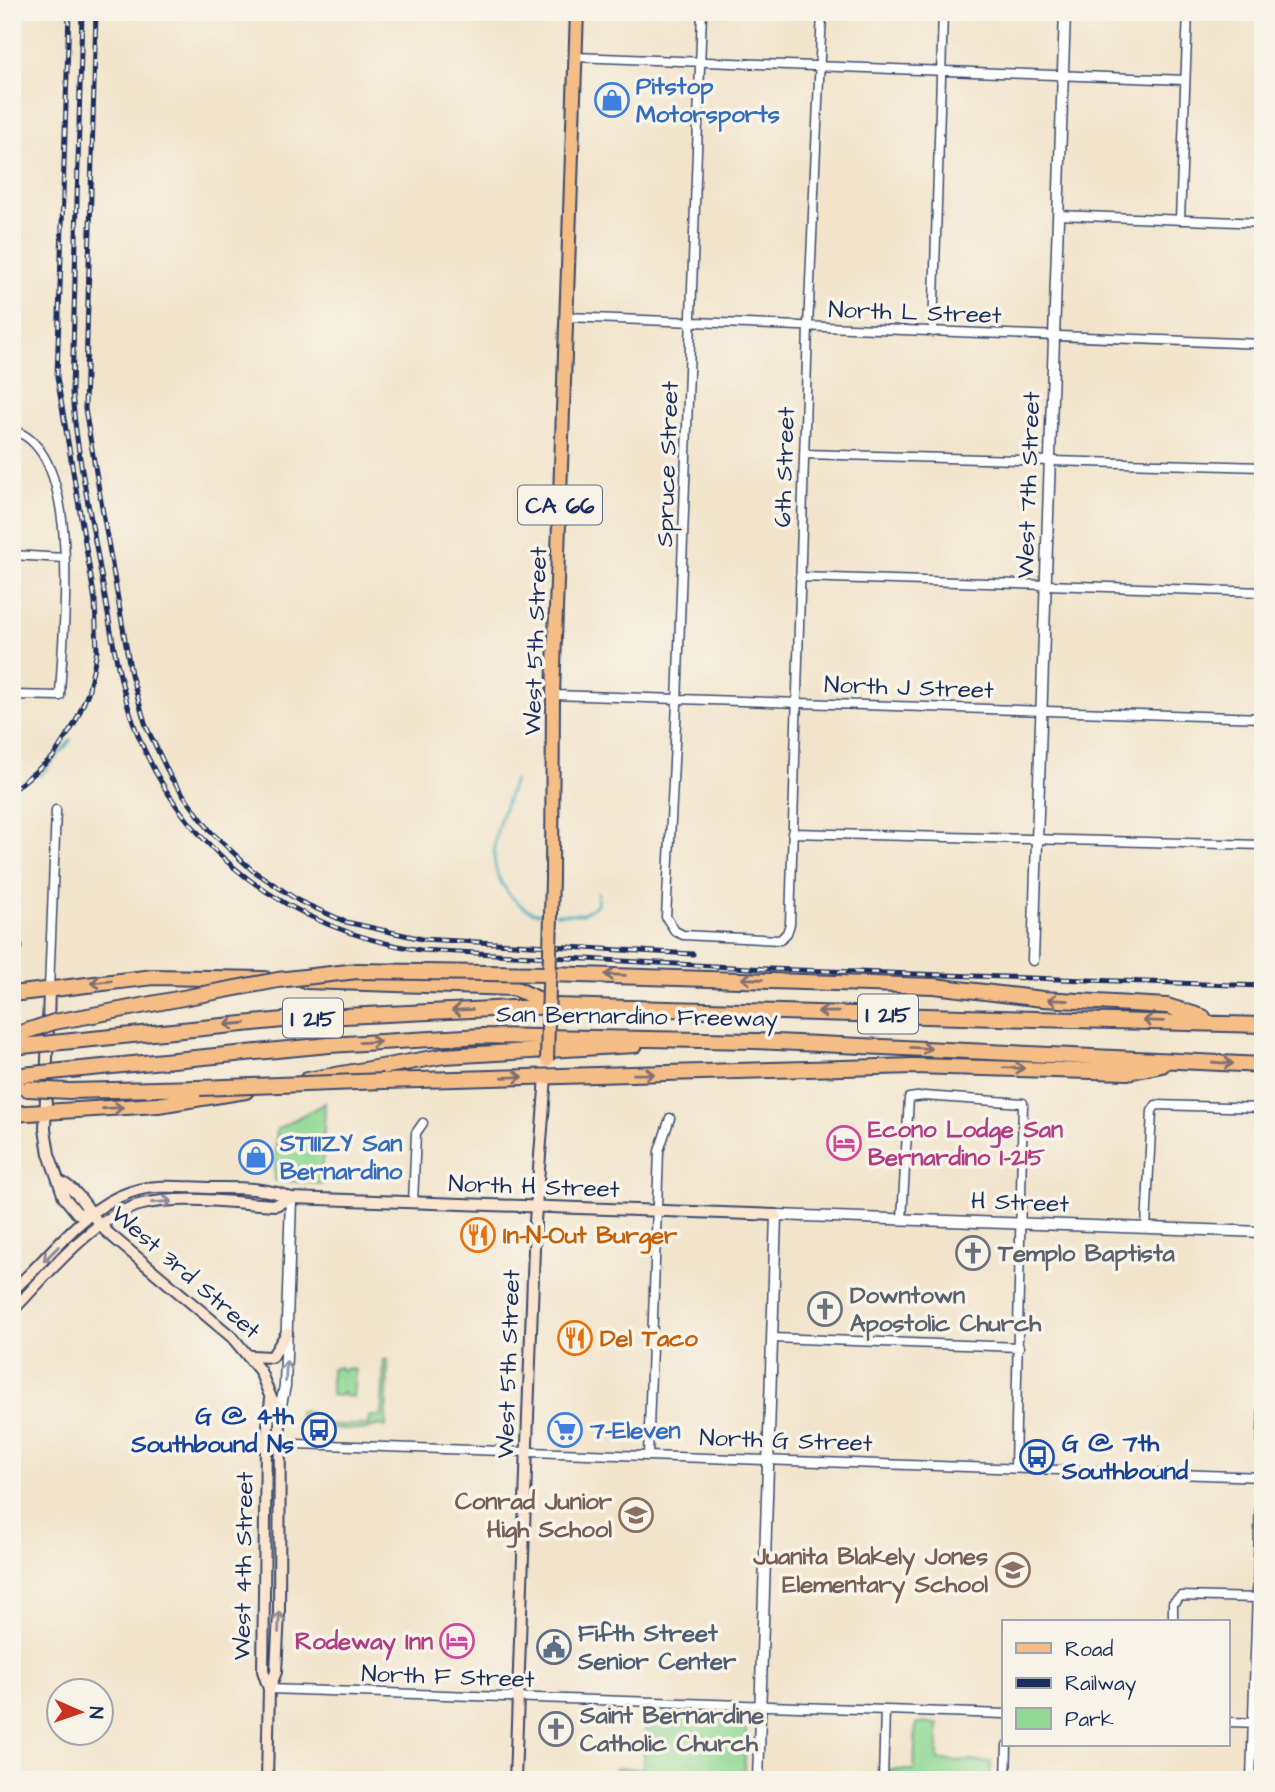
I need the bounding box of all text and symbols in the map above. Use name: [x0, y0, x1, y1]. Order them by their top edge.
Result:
place label: Pitstop Motorsports: [636, 70, 780, 132]
shop icon: Pitstop Motorsports: [593, 81, 631, 119]
street label: North L Street: [828, 293, 1002, 333]
street label: Spruce Street: [648, 380, 688, 548]
street label: West 7th Street: [1009, 391, 1049, 579]
street label: 6th Street: [766, 406, 804, 528]
road number: CA 66: [518, 485, 602, 524]
street label: West 5th Street: [516, 546, 556, 736]
street label: North J Street: [824, 668, 994, 708]
one-way arrow: [604, 968, 627, 982]
one-way arrow: [740, 973, 763, 986]
one-way arrow: [90, 976, 113, 989]
one-way arrow: [1047, 993, 1070, 1006]
road number: I 215: [858, 995, 918, 1034]
road number: I 215: [283, 998, 343, 1037]
street label: San Bernardino Freeway: [496, 998, 778, 1037]
one-way arrow: [451, 1003, 474, 1016]
one-way arrow: [817, 1006, 840, 1019]
one-way arrow: [1142, 1014, 1165, 1027]
one-way arrow: [224, 1018, 247, 1031]
one-way arrow: [358, 1036, 381, 1049]
one-way arrow: [909, 1042, 932, 1055]
one-way arrow: [1211, 1057, 1234, 1070]
one-way arrow: [1003, 1061, 1026, 1074]
one-way arrow: [632, 1067, 655, 1080]
one-way arrow: [501, 1070, 524, 1084]
one-way arrow: [101, 1101, 124, 1114]
place label: Econo Lodge San Bernardino I-215: [868, 1113, 1063, 1175]
hotel icon: Econo Lodge San Bernardino I-215: [825, 1124, 863, 1162]
place label: STIIIZY San Bernardino: [279, 1127, 403, 1189]
shop icon: STIIIZY San Bernardino: [237, 1138, 275, 1176]
street label: North H Street: [448, 1167, 620, 1207]
street label: H Street: [970, 1184, 1070, 1222]
one-way arrow: [150, 1195, 172, 1208]
street label: West 3rd Street: [103, 1198, 268, 1348]
restaurant icon: In-N-Out Burger: [459, 1216, 497, 1254]
place label: In-N-Out Burger: [503, 1219, 678, 1254]
church icon: Templo Baptista: [954, 1234, 992, 1272]
place label: Templo Baptista: [997, 1237, 1176, 1271]
one-way arrow: [43, 1245, 60, 1262]
street label: West 5th Street: [489, 1269, 529, 1459]
place label: Downtown Apostolic Church: [850, 1279, 1042, 1341]
church icon: Downtown Apostolic Church: [806, 1290, 844, 1328]
restaurant icon: Del Taco: [556, 1319, 594, 1357]
place label: Del Taco: [600, 1322, 698, 1356]
one-way arrow: [279, 1360, 293, 1383]
place label: G @ 4th Southbound Ns: [130, 1400, 295, 1462]
bus stop icon: G @ 4th Southbound Ns: [300, 1411, 338, 1449]
supermarket icon: 7-Eleven: [546, 1411, 584, 1449]
place label: 7-Eleven: [589, 1414, 681, 1448]
street label: North G Street: [699, 1421, 873, 1461]
place label: G @ 7th Southbound: [1061, 1427, 1189, 1489]
bus stop icon: G @ 7th Southbound: [1018, 1438, 1056, 1476]
street label: West 4th Street: [225, 1471, 263, 1661]
place label: Conrad Junior High School: [455, 1485, 613, 1548]
school or university icon: Conrad Junior High School: [617, 1496, 655, 1534]
place label: Juanita Blakely Jones Elementary School: [752, 1540, 988, 1604]
school or university icon: Juanita Blakely Jones Elementary School: [994, 1551, 1032, 1589]
one-way arrow: [272, 1611, 285, 1634]
place label: Fifth Street Senior Center: [577, 1617, 737, 1679]
legend: [1002, 1620, 1230, 1746]
hotel icon: Rodeway Inn: [438, 1622, 476, 1660]
place label: Rodeway Inn: [295, 1625, 433, 1661]
public building icon: Fifth Street Senior Center: [535, 1628, 573, 1666]
text: Road: [1065, 1635, 1113, 1664]
street label: North F Street: [361, 1657, 535, 1697]
text: Railway: [1065, 1669, 1137, 1700]
north arrow: [46, 1676, 116, 1746]
place label: Saint Bernardine Catholic Church: [579, 1699, 764, 1761]
text: Park: [1065, 1705, 1114, 1734]
text: N: [82, 1706, 109, 1719]
church icon: Saint Bernardine Catholic Church: [537, 1710, 575, 1748]

